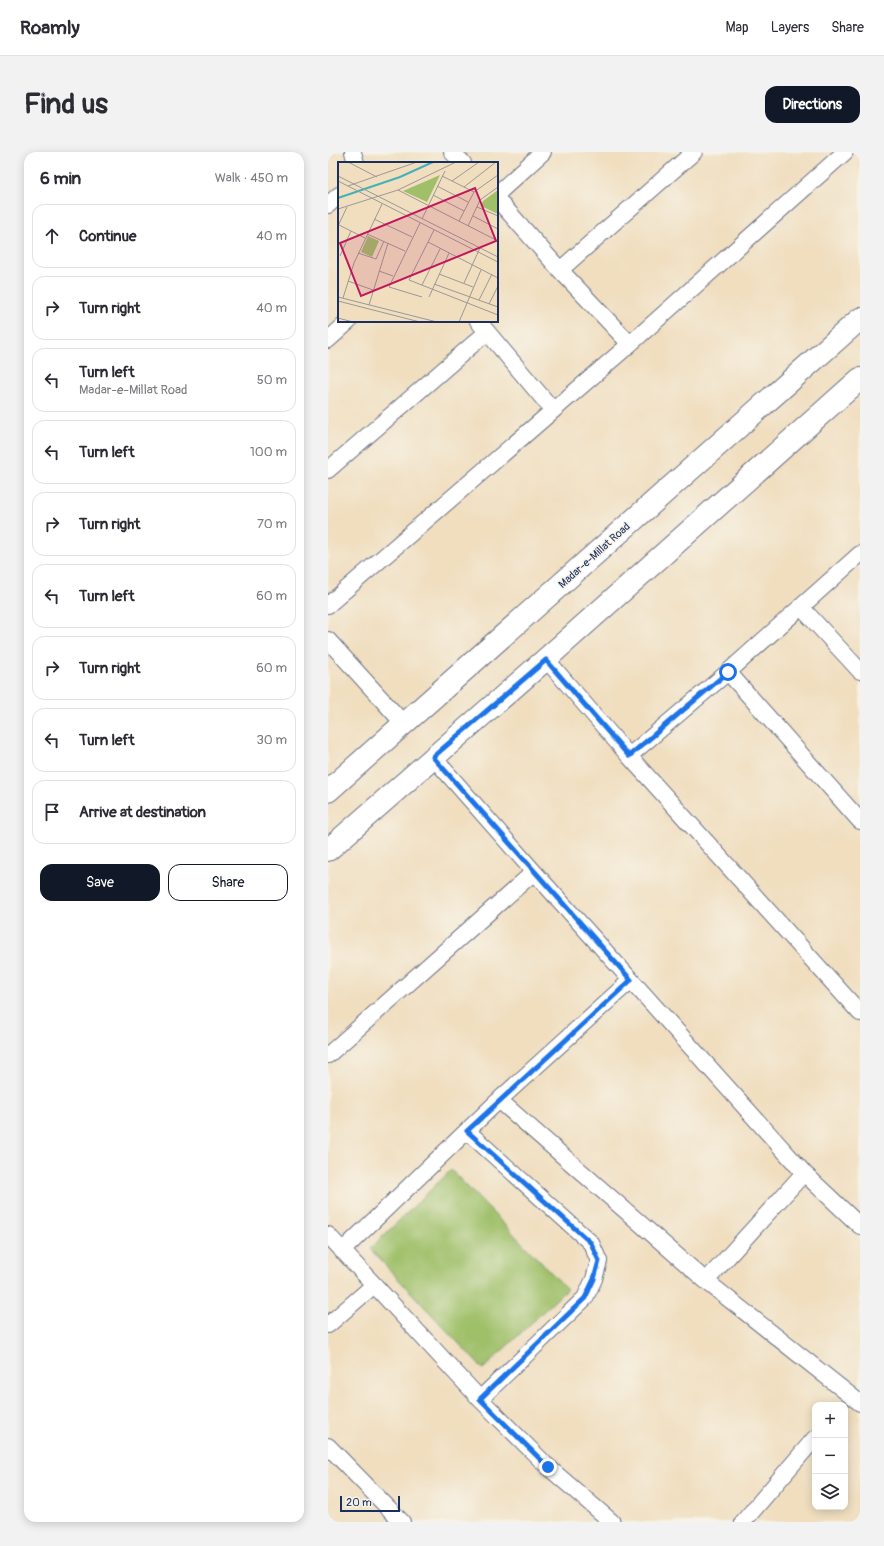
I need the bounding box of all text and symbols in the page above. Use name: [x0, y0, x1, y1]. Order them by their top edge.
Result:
text: Roamly: [20, 16, 80, 40]
text: Map: [726, 19, 749, 36]
text: Layers: [771, 19, 809, 36]
text: Share: [831, 19, 864, 36]
button: Directions: [765, 86, 860, 123]
text: Find us: [24, 87, 108, 122]
inset map: [338, 162, 498, 322]
text: 6 min: [40, 168, 81, 189]
text: Walk · 450 m: [215, 170, 288, 186]
icon: ahead: [41, 225, 63, 247]
text: Continue: [79, 227, 137, 246]
text: 40 m: [256, 228, 287, 244]
icon: right: [41, 297, 63, 319]
text: Turn right: [79, 299, 140, 318]
text: 40 m: [256, 300, 287, 316]
text: Turn left: [79, 363, 135, 382]
icon: left: [41, 369, 63, 391]
text: 50 m: [257, 372, 287, 388]
text: Madar-e-Millat Road: [79, 382, 187, 398]
icon: left: [41, 441, 63, 463]
text: Turn left: [79, 443, 135, 462]
text: 100 m: [250, 444, 287, 460]
icon: right: [41, 513, 63, 535]
text: Turn right: [79, 515, 140, 534]
text: 70 m: [257, 516, 287, 532]
street label: Madar-e-Millat Road: [556, 520, 633, 591]
icon: left: [41, 585, 63, 607]
text: Turn left: [79, 587, 135, 606]
text: 60 m: [256, 588, 287, 604]
icon: right: [41, 657, 63, 679]
text: Turn right: [79, 659, 140, 678]
text: 60 m: [256, 660, 287, 676]
route start: [719, 663, 737, 681]
icon: left: [41, 729, 63, 751]
text: Turn left: [79, 731, 135, 750]
text: 30 m: [257, 732, 287, 748]
icon: arrive: [41, 801, 63, 823]
text: Arrive at destination: [79, 803, 206, 822]
button: Save: [40, 864, 160, 901]
button: Share: [168, 864, 288, 901]
map controls: [812, 1402, 848, 1510]
button: +: [812, 1402, 848, 1438]
button: −: [812, 1438, 848, 1474]
route end: [539, 1458, 557, 1476]
button: layers: [812, 1474, 848, 1510]
scale bar: [340, 1494, 400, 1513]
text: 20 m: [346, 1496, 372, 1509]

